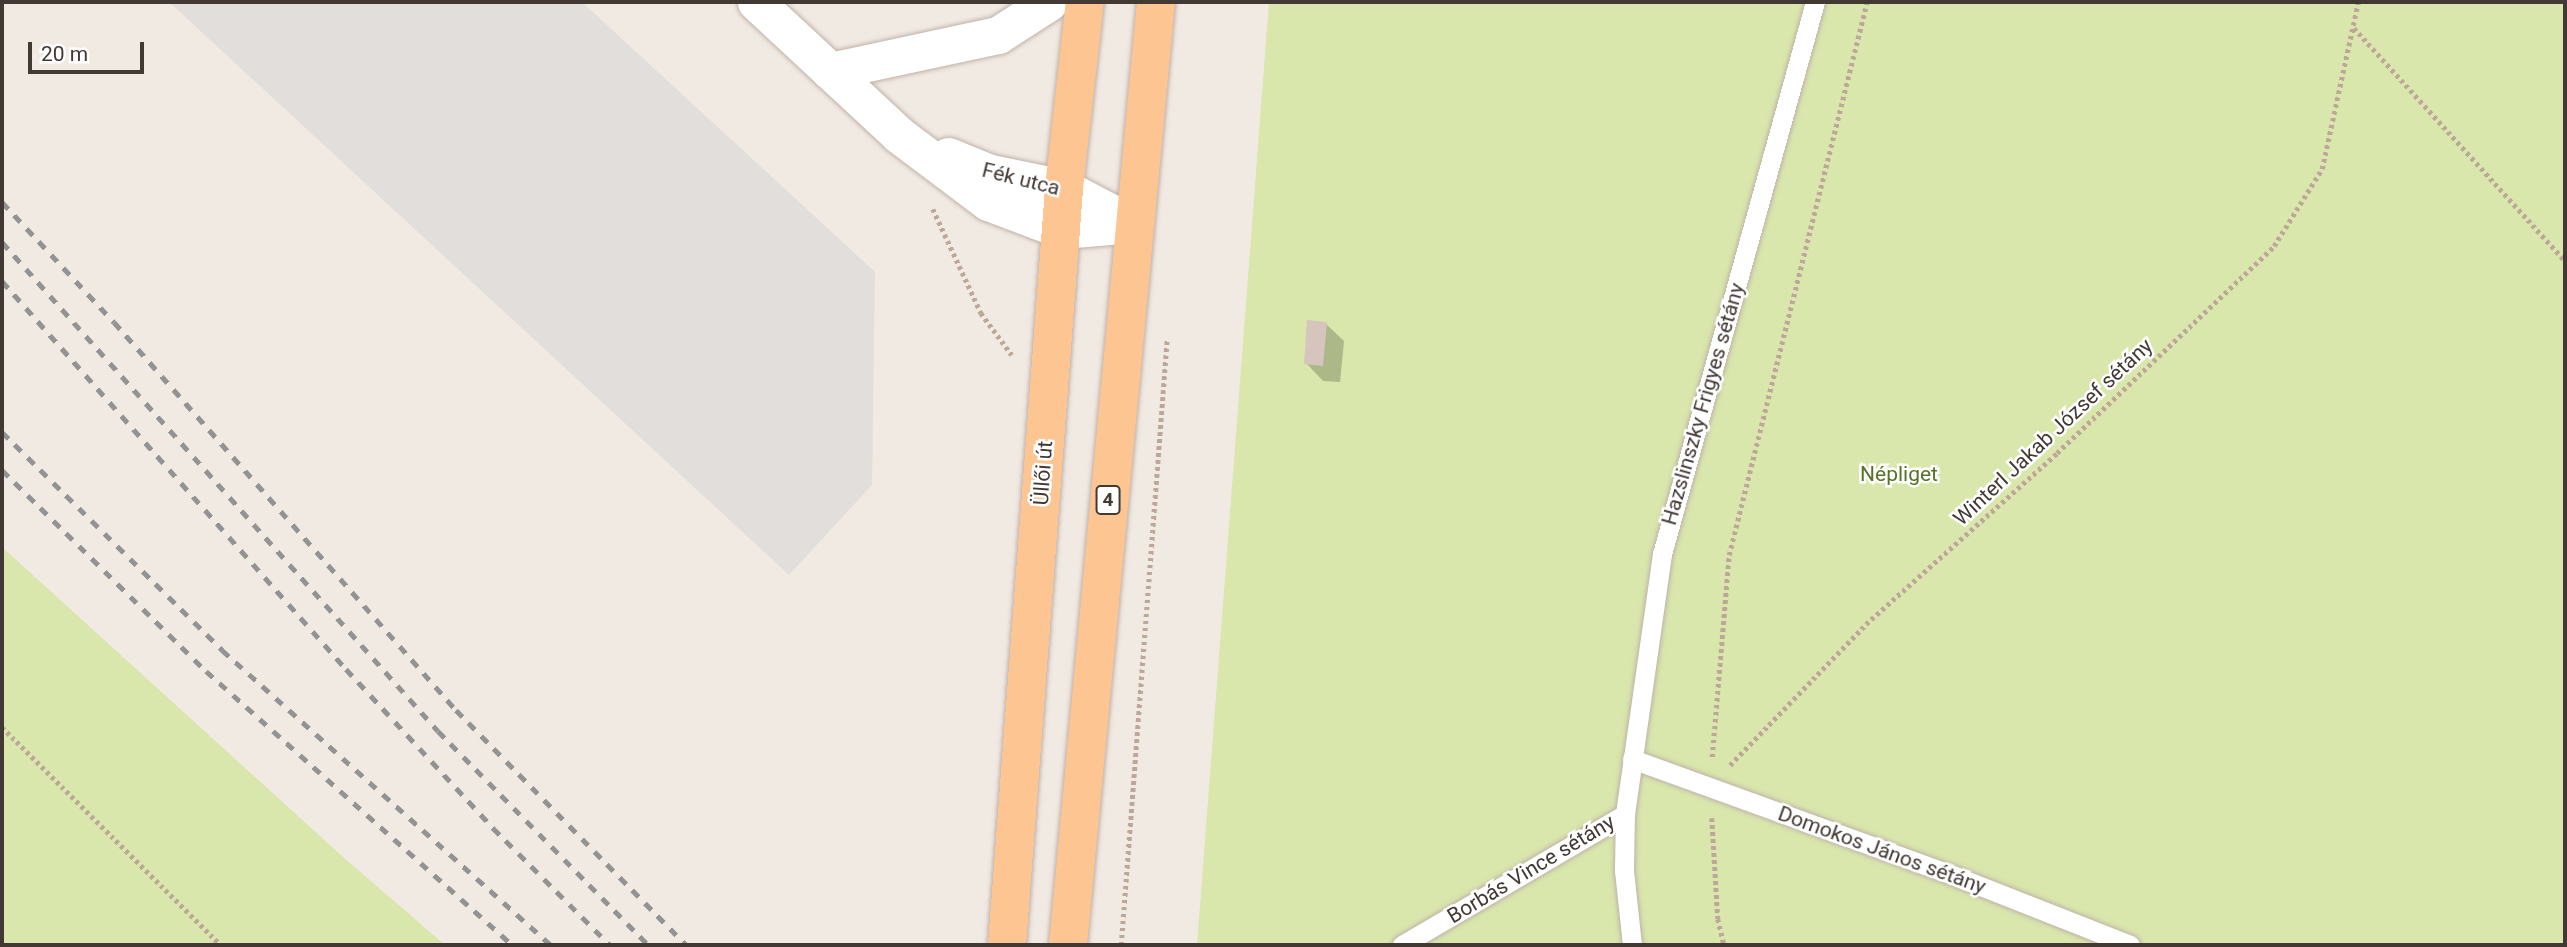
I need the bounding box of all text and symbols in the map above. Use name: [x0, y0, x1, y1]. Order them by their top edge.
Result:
scale bar: [32, 28, 147, 72]
text: 20 m: [41, 42, 88, 66]
street label: Fék utca: [980, 157, 1062, 201]
street label: Hazslinszky Frigyes sétány: [1656, 280, 1750, 528]
street label: Winterl Jakab József sétány: [1948, 333, 2158, 531]
street label: Üllői út: [1028, 440, 1058, 506]
park label: Népliget: [1860, 461, 1938, 487]
road number: 4: [1094, 485, 1122, 516]
street label: Domokos János sétány: [1775, 801, 1989, 899]
street label: Borbás Vince sétány: [1443, 809, 1619, 929]

